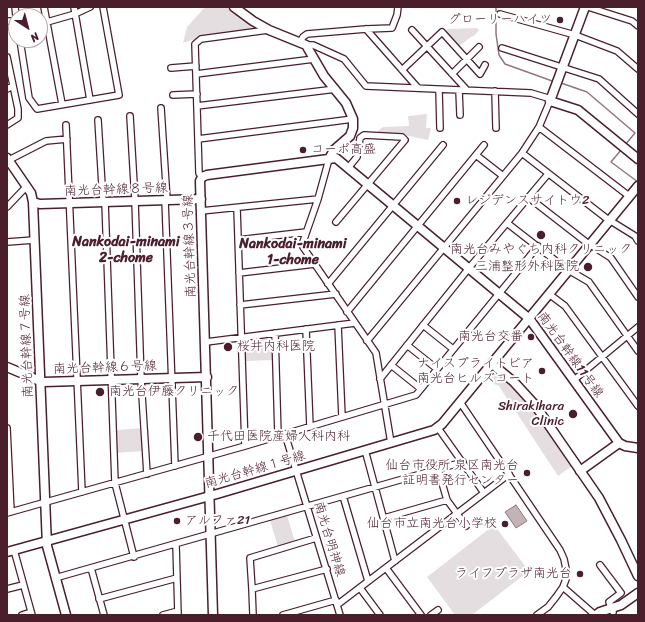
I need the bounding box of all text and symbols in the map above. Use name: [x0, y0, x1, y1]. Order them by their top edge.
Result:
north arrow: [8, 8, 48, 48]
place label: グローリーハイツ: [448, 12, 552, 28]
marker: グローリーハイツ: [555, 15, 565, 25]
text: N: [26, 27, 43, 47]
place label: コーポ高盛: [311, 142, 376, 158]
marker: コーポ高盛: [298, 145, 308, 155]
street label: 南光台幹線８号線: [64, 180, 168, 200]
place label: レジデンスサイトウ2: [465, 193, 590, 209]
street label: 南光台幹線３号線: [180, 194, 200, 298]
marker: レジデンスサイトウ2: [452, 196, 462, 206]
marker: 南光台みやぐち内科クリニック: [535, 229, 547, 241]
district label: Nankodai-minami 2-chome: [72, 234, 180, 266]
district label: Nankodai-minami 1-chome: [239, 236, 347, 268]
place label: 南光台みやぐち内科クリニック: [450, 242, 632, 258]
place label: 三浦整形外科医院: [475, 259, 579, 275]
marker: 三浦整形外科医院: [582, 261, 594, 273]
street label: 南光台幹線７号線: [17, 294, 37, 398]
street label: 南光台幹線11号線: [534, 309, 606, 401]
place label: 南光台交番: [458, 329, 523, 345]
marker: 南光台交番: [526, 332, 536, 342]
place label: 桜井内科医院: [237, 339, 315, 355]
marker: 桜井内科医院: [222, 341, 234, 353]
place label: ナイスブライトピア 南光台ヒルズコート: [417, 356, 534, 387]
street label: 南光台幹線６号線: [53, 358, 157, 378]
marker: ナイスブライトピア 南光台ヒルズコート: [537, 366, 547, 376]
place label: 南光台伊藤クリニック: [109, 384, 239, 400]
marker: 南光台伊藤クリニック: [94, 386, 106, 398]
place label: Shirakihara Clinic: [498, 399, 564, 430]
marker: Shirakihara Clinic: [567, 408, 579, 420]
place label: 千代田医院産婦人科内科: [207, 429, 350, 445]
marker: 千代田医院産婦人科内科: [192, 431, 204, 443]
street label: 南光台幹線１号線: [203, 448, 307, 492]
place label: 仙台市役所 泉区南光台 証明書発行センター: [386, 458, 519, 489]
marker: 仙台市役所 泉区南光台 証明書発行センター: [522, 468, 532, 478]
street label: 南光台明神線: [310, 499, 348, 579]
place label: アルファ21: [185, 513, 250, 529]
marker: アルファ21: [172, 516, 182, 526]
place label: 仙台市立南光台小学校: [367, 516, 497, 532]
marker: 仙台市立南光台小学校: [500, 519, 510, 529]
place label: ライフプラザ南光台: [455, 566, 572, 582]
marker: ライフプラザ南光台: [575, 569, 585, 579]

